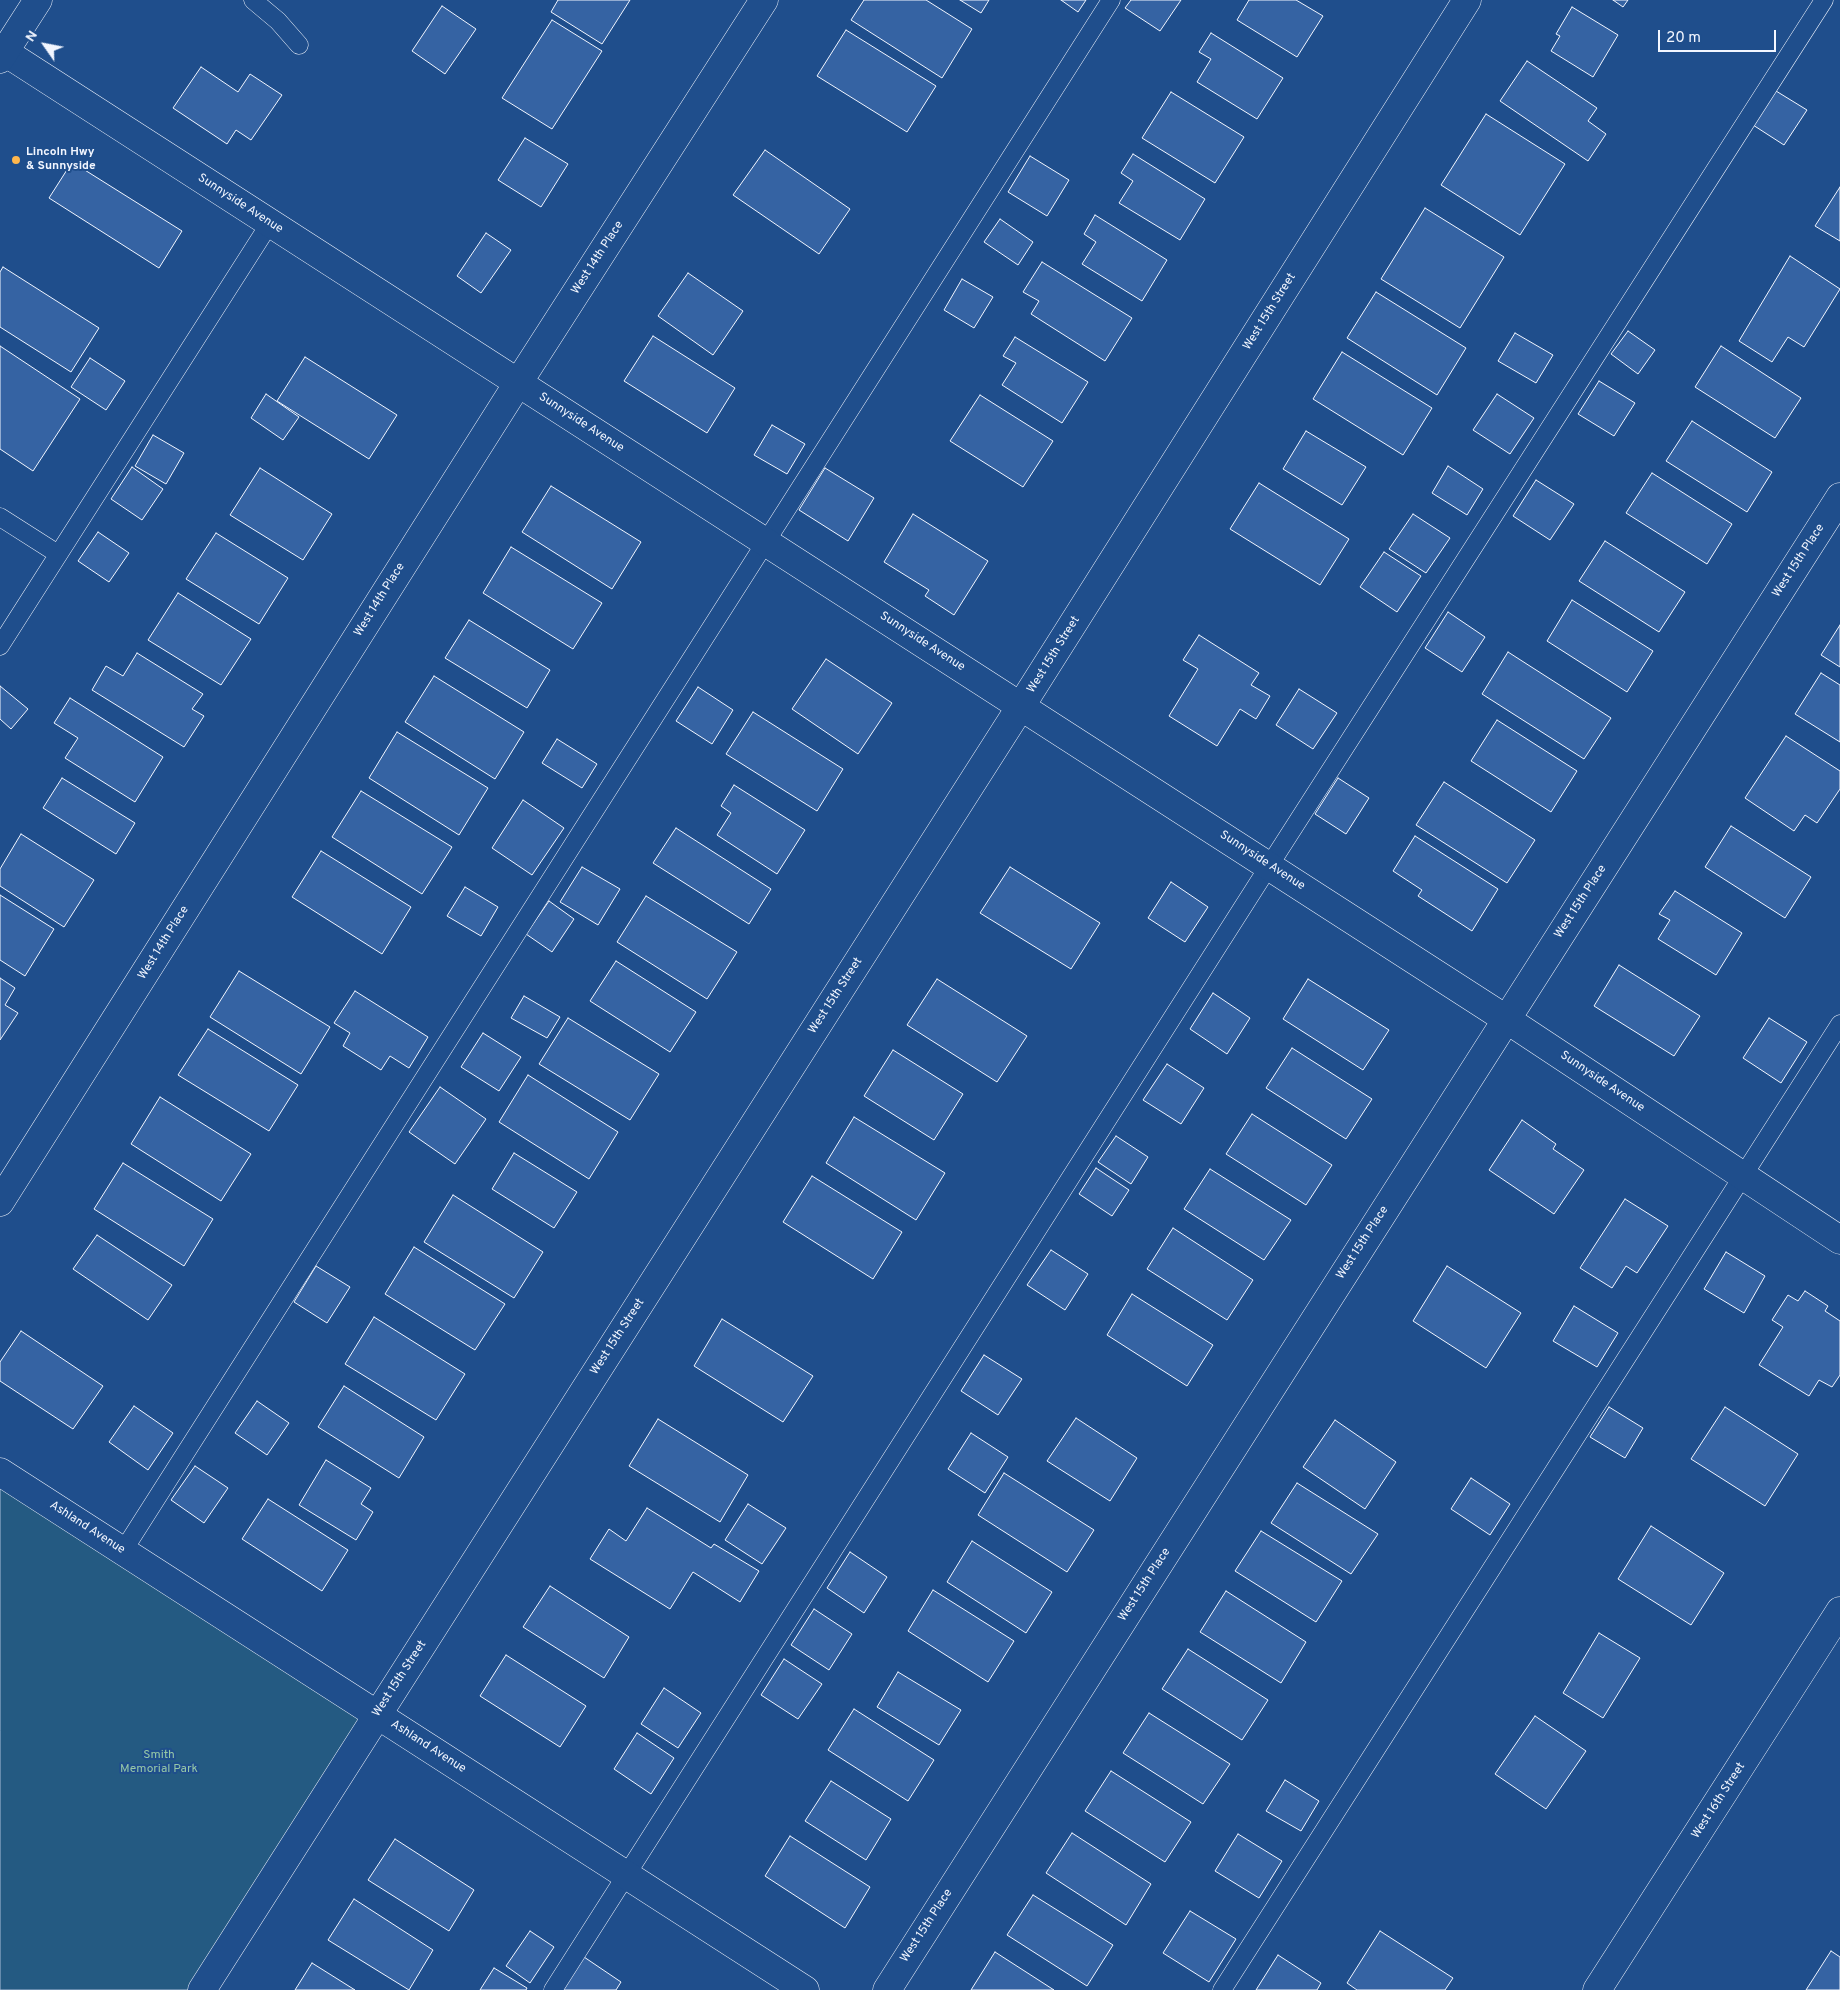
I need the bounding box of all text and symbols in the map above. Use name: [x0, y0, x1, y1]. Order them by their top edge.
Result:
north arrow: [20, 20, 70, 70]
scale bar: [1660, 20, 1778, 52]
text: N: [22, 28, 42, 45]
text: 20 m: [1666, 29, 1701, 48]
place label: Lincoln Hwy & Sunnyside: [26, 146, 96, 174]
marker: Lincoln Hwy & Sunnyside: [10, 154, 22, 166]
street label: Sunnyside Avenue: [195, 171, 285, 237]
street label: West 14th Place: [569, 219, 627, 297]
street label: West 15th Street: [1241, 271, 1299, 353]
street label: Sunnyside Avenue: [536, 390, 626, 456]
street label: West 15th Place: [1770, 522, 1828, 600]
street label: West 14th Place: [352, 560, 408, 640]
street label: Sunnyside Avenue: [877, 609, 967, 675]
street label: West 15th Street: [1025, 614, 1083, 696]
street label: Sunnyside Avenue: [1217, 828, 1307, 894]
street label: West 15th Place: [1552, 863, 1610, 941]
street label: West 14th Place: [136, 903, 192, 983]
street label: West 15th Street: [806, 955, 866, 1037]
street label: Sunnyside Avenue: [1557, 1048, 1647, 1116]
street label: West 15th Place: [1334, 1204, 1392, 1282]
street label: West 15th Street: [588, 1296, 648, 1378]
street label: Ashland Avenue: [47, 1498, 127, 1558]
street label: West 15th Place: [1116, 1546, 1174, 1624]
street label: West 15th Street: [370, 1638, 430, 1720]
street label: Ashland Avenue: [388, 1717, 468, 1777]
park label: Smith Memorial Park: [120, 1749, 198, 1777]
street label: West 16th Street: [1689, 1760, 1749, 1842]
street label: West 15th Place: [898, 1887, 956, 1965]

